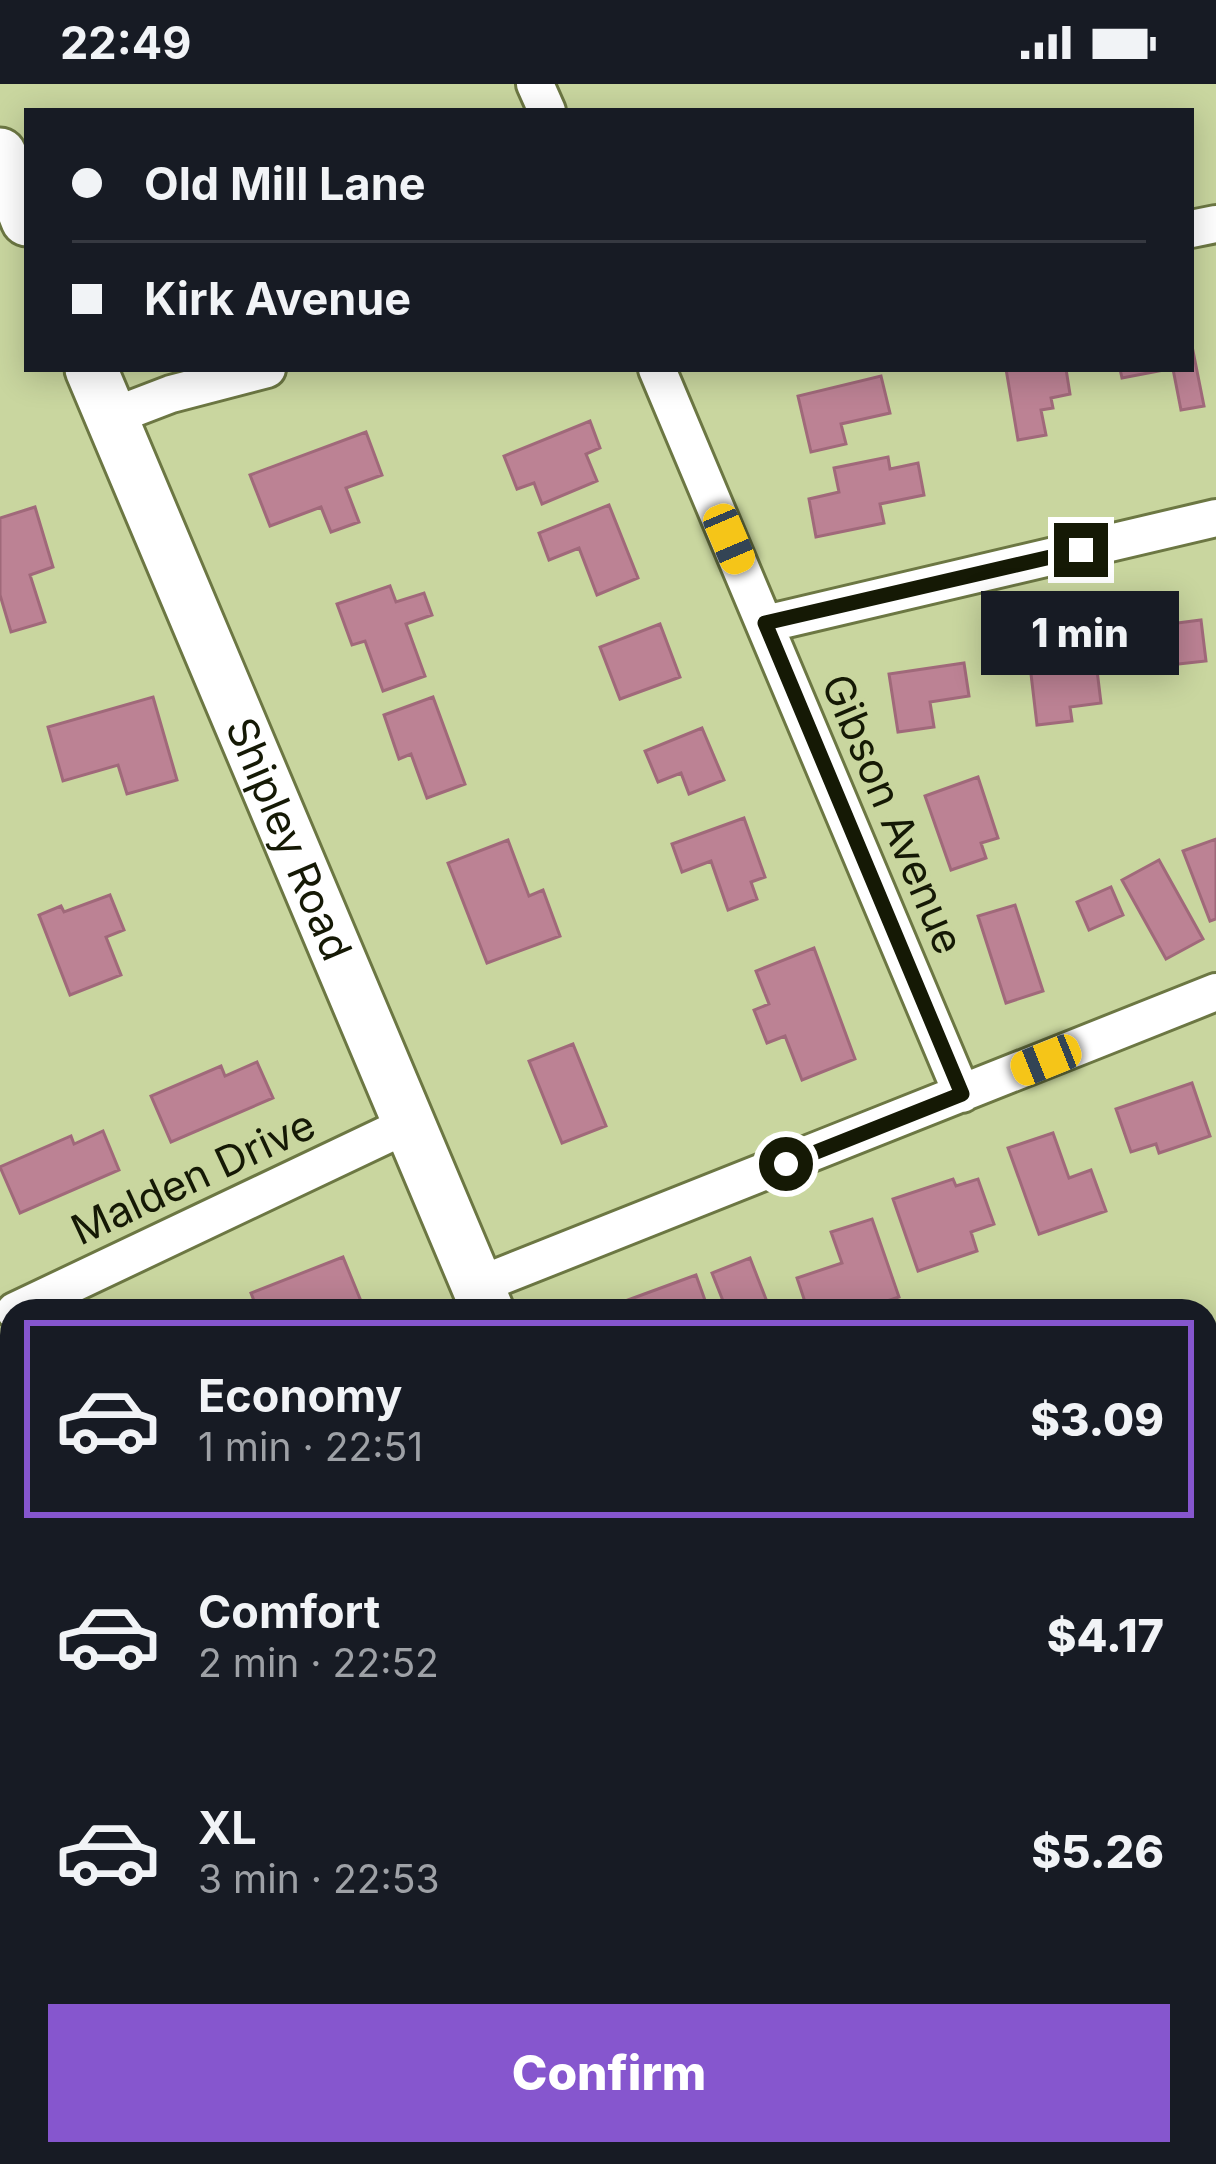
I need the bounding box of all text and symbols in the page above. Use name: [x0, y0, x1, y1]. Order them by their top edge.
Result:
text: 22:49: [60, 15, 191, 70]
text: Old Mill Lane: [144, 156, 425, 211]
text: Kirk Avenue: [144, 271, 411, 326]
car: [698, 499, 760, 579]
route end: [1054, 523, 1108, 577]
callout: 1 min: [982, 592, 1180, 676]
text: 1 min: [1031, 609, 1129, 656]
street label: Gibson Avenue: [812, 666, 975, 961]
street label: Shipley Road: [216, 710, 363, 968]
car: [1006, 1030, 1086, 1090]
street label: Malden Drive: [63, 1098, 323, 1255]
route start: [759, 1137, 813, 1191]
icon: car: [54, 1365, 162, 1473]
text: Economy: [198, 1368, 402, 1423]
text: $3.09: [1030, 1392, 1164, 1447]
text: 1 min · 22:51: [198, 1423, 423, 1470]
icon: car: [54, 1581, 162, 1689]
text: Comfort: [198, 1584, 380, 1639]
text: $4.17: [1047, 1608, 1164, 1663]
text: 2 min · 22:52: [198, 1639, 439, 1686]
icon: car: [54, 1797, 162, 1905]
text: XL: [198, 1800, 257, 1855]
text: $5.26: [1032, 1824, 1164, 1879]
text: 3 min · 22:53: [198, 1855, 439, 1902]
button: Confirm: [48, 2004, 1170, 2142]

